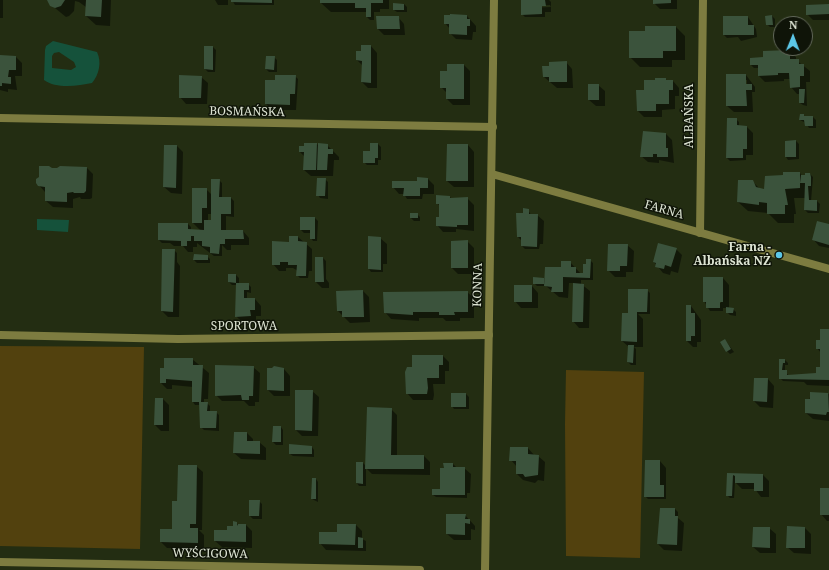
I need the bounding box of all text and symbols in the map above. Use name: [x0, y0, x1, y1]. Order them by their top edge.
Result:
north arrow: [773, 16, 813, 56]
text: N: [789, 17, 798, 32]
street label: ALBAŃSKA: [683, 84, 697, 148]
street label: BOSMAŃSKA: [209, 104, 285, 120]
street label: FARNA: [643, 198, 685, 222]
place label: Farna - Albańska NŻ: [694, 241, 771, 269]
marker: Farna - Albańska NŻ: [774, 250, 784, 260]
street label: KONNA: [470, 263, 486, 307]
street label: SPORTOWA: [211, 320, 277, 334]
street label: WYŚCIGOWA: [172, 546, 248, 562]

